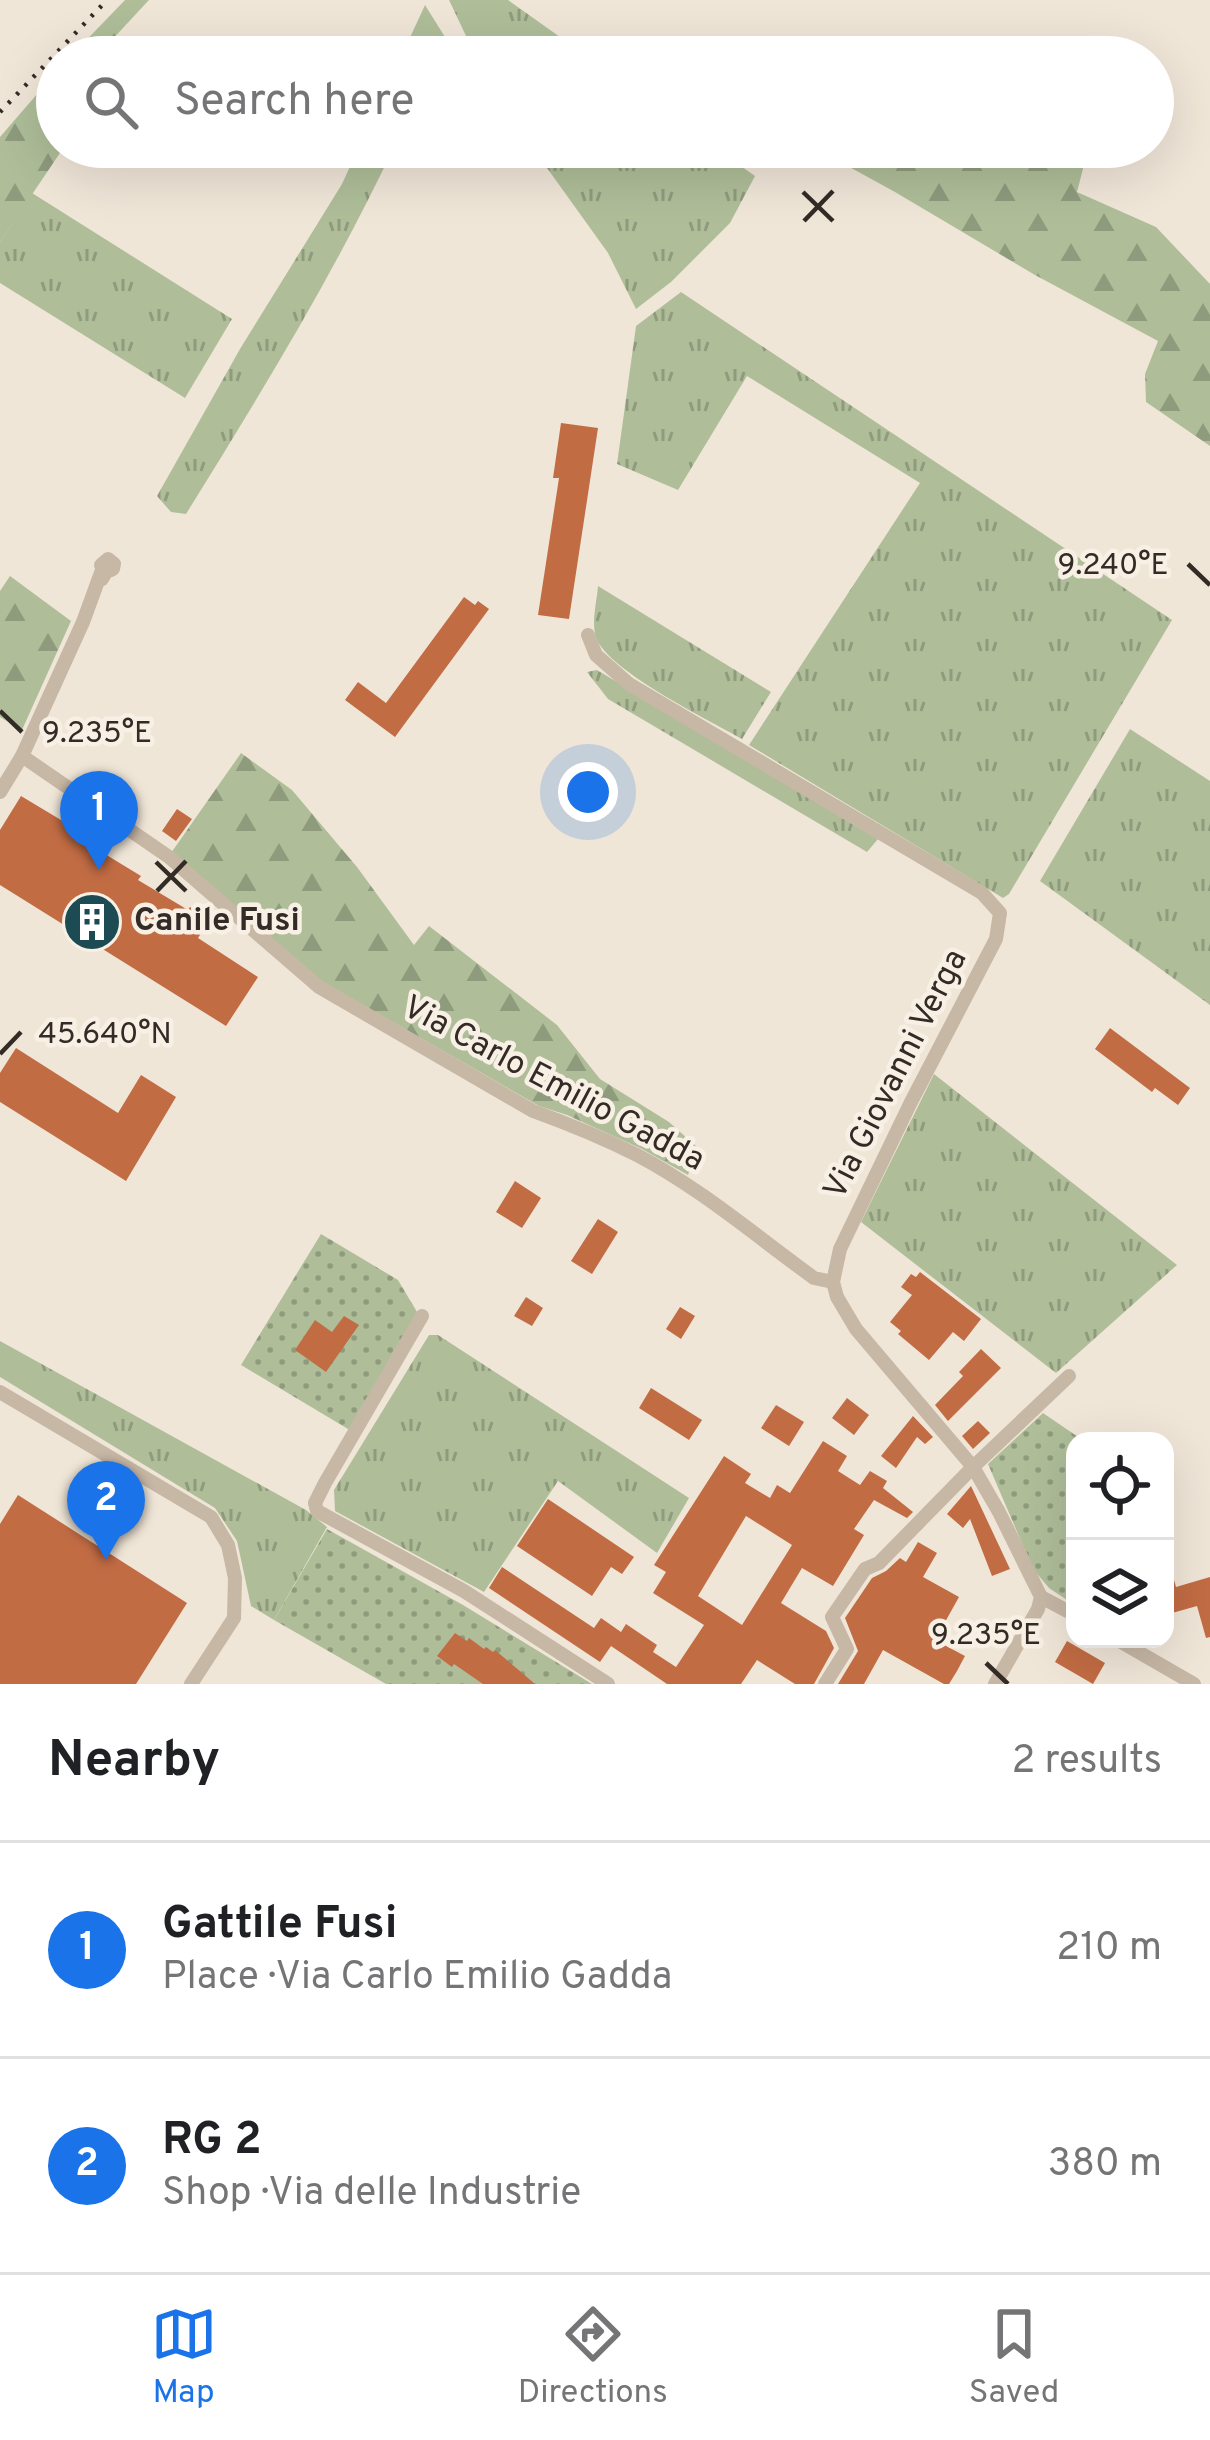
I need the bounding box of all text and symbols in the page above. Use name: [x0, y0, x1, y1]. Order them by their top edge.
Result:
search box: [36, 36, 1174, 168]
icon: search: [78, 69, 144, 135]
text: Search here: [174, 74, 414, 131]
text: 9.240°E: [1058, 548, 1168, 585]
text: 9.235°E: [42, 716, 152, 753]
your location: [558, 762, 618, 822]
pin: 1: [60, 771, 138, 870]
building icon: Canile Fusi: [61, 891, 123, 953]
place label: Canile Fusi: [134, 901, 300, 943]
street label: Via Giovanni Verga: [816, 943, 978, 1207]
street label: Via Carlo Emilio Gadda: [395, 988, 711, 1182]
text: 45.640°N: [38, 1017, 172, 1054]
map controls: [1066, 1432, 1174, 1648]
button: locate: [1066, 1432, 1174, 1540]
pin: 2: [67, 1461, 145, 1560]
button: layers: [1066, 1540, 1174, 1648]
text: 9.235°E: [931, 1618, 1041, 1655]
text: Nearby: [48, 1730, 220, 1795]
text: 2 results: [1011, 1738, 1162, 1787]
text: Gattile Fusi: [162, 1897, 397, 1954]
text: 1: [79, 1925, 95, 1974]
text: 210 m: [1056, 1925, 1162, 1974]
text: Place · Via Carlo Emilio Gadda: [162, 1954, 672, 2003]
text: RG 2: [162, 2113, 262, 2170]
text: 2: [75, 2141, 99, 2190]
text: 380 m: [1048, 2141, 1162, 2190]
text: Shop · Via delle Industrie: [162, 2170, 581, 2219]
tab: Map: [151, 2301, 217, 2415]
tab: Directions: [518, 2301, 668, 2415]
tab: Saved: [969, 2301, 1059, 2415]

